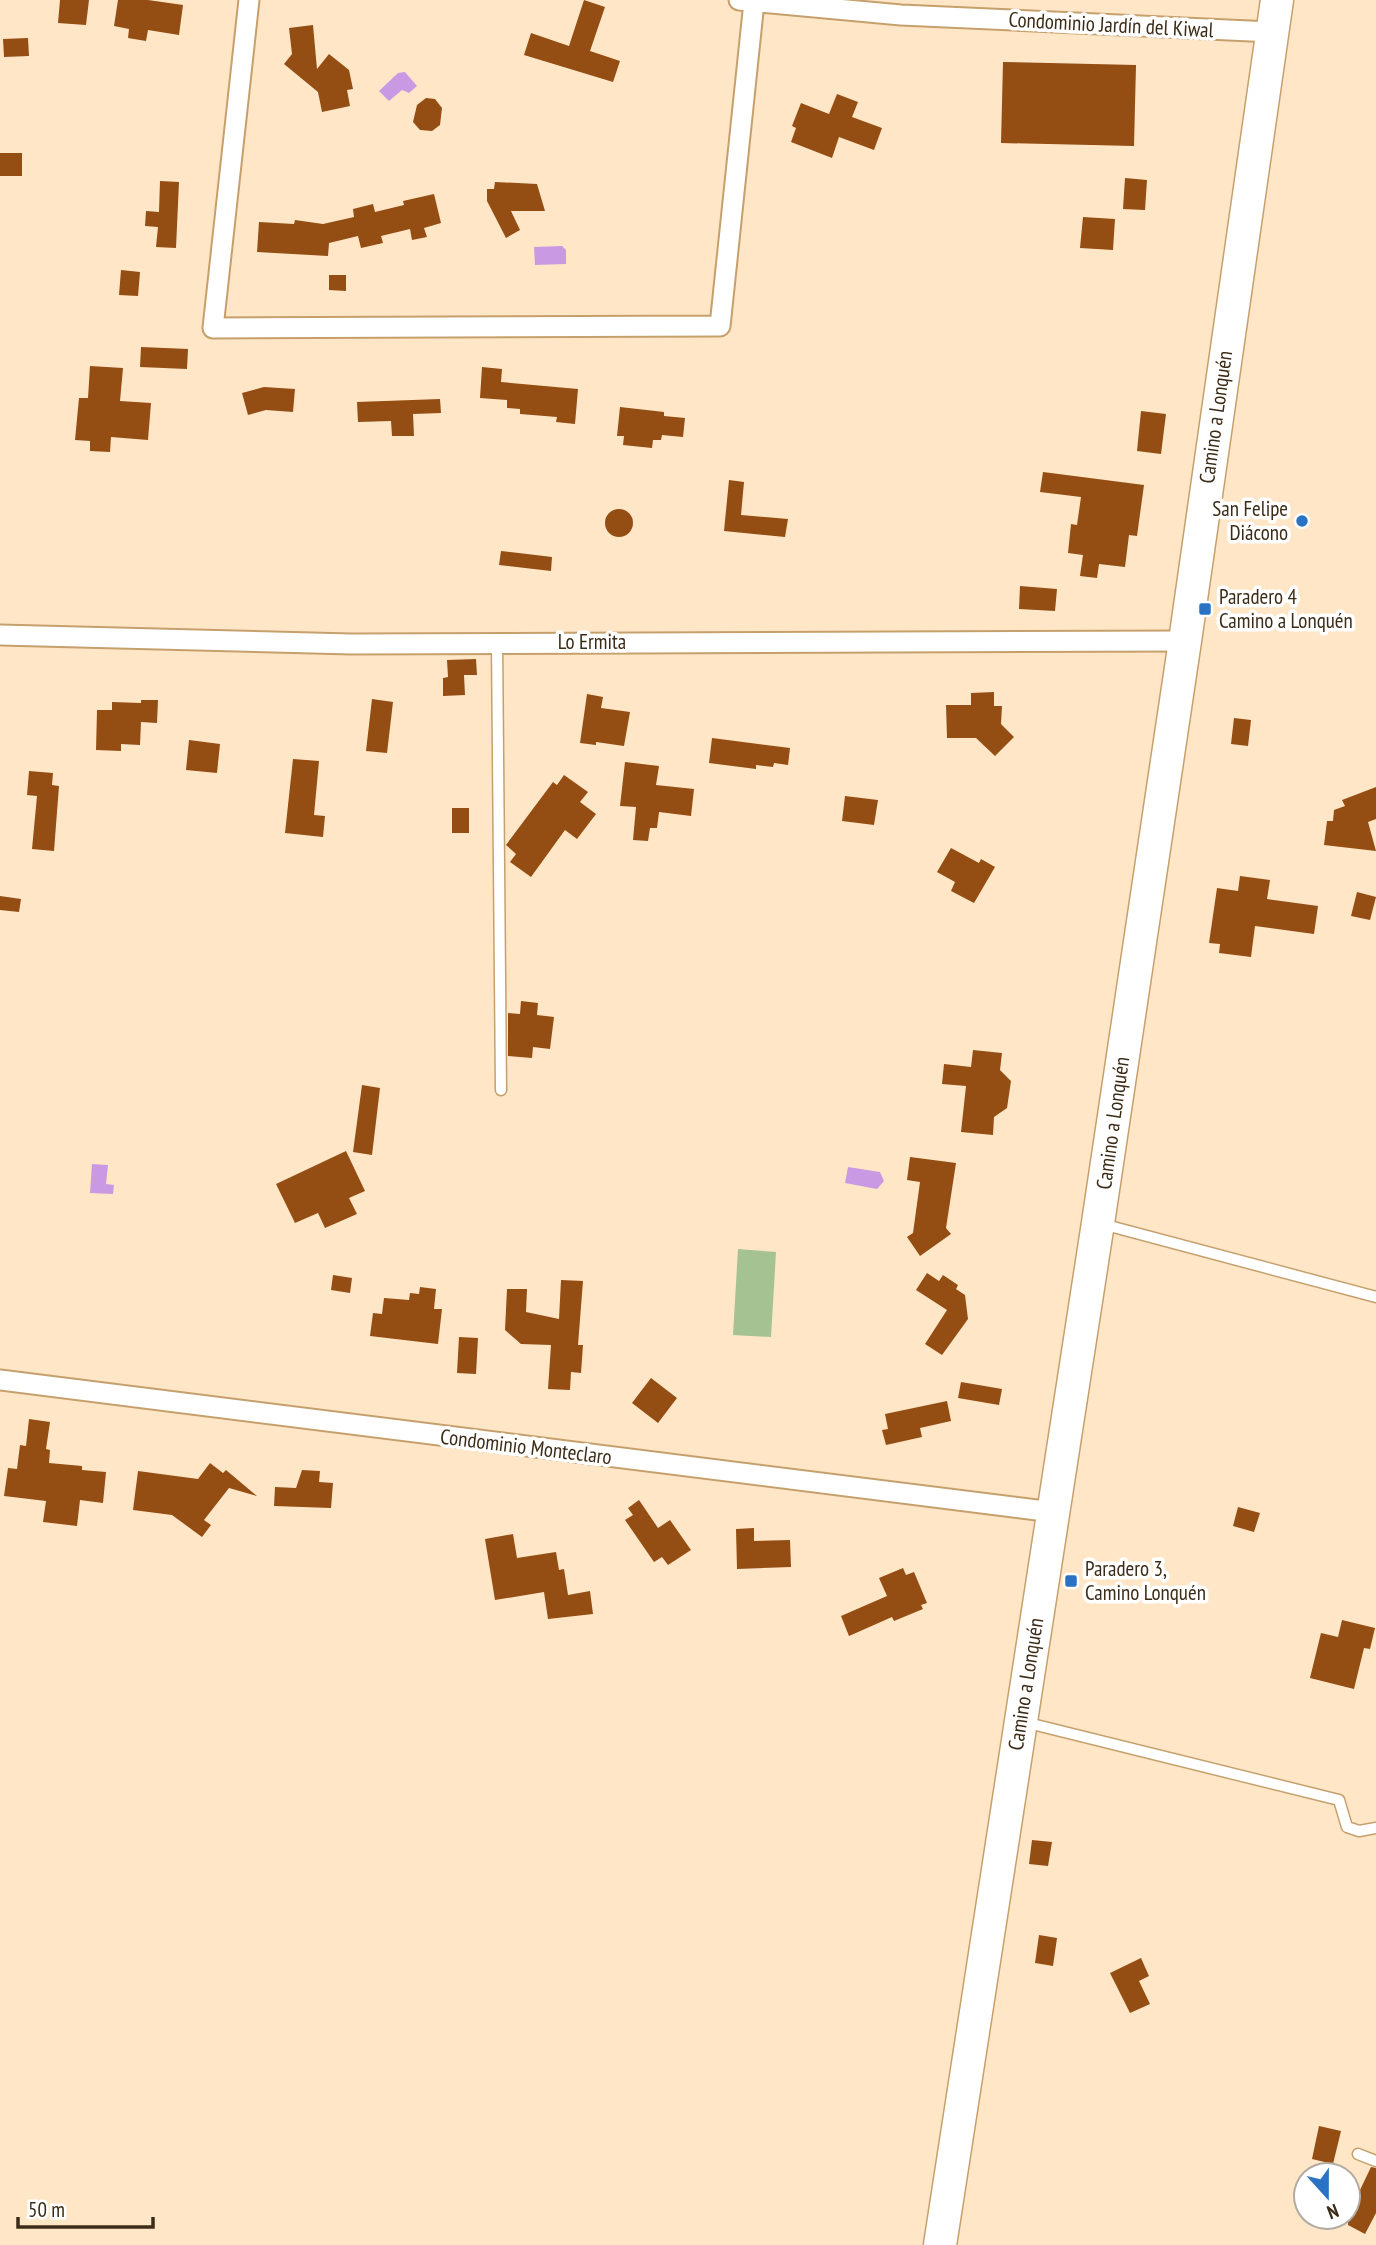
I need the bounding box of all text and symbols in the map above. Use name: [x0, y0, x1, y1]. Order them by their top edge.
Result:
street label: Condominio Jardín del Kiwal: [1008, 6, 1214, 43]
street label: Camino a Lonquén: [1193, 349, 1238, 485]
place label: San Felipe Diácono: [1212, 495, 1288, 546]
marker: San Felipe Diácono: [1294, 513, 1310, 529]
place label: Paradero 4 Camino a Lonquén: [1219, 583, 1353, 634]
marker: Paradero 4 Camino a Lonquén: [1197, 601, 1213, 617]
street label: Lo Ermita: [558, 628, 626, 655]
street label: Camino a Lonquén: [1090, 1055, 1135, 1191]
street label: Condominio Monteclaro: [439, 1423, 613, 1470]
place label: Paradero 3, Camino Lonquén: [1085, 1555, 1206, 1606]
marker: Paradero 3, Camino Lonquén: [1063, 1573, 1079, 1589]
street label: Camino a Lonquén: [1002, 1616, 1049, 1752]
north arrow: [1292, 2161, 1362, 2231]
scale bar: [18, 2186, 152, 2230]
text: 50 m: [28, 2196, 65, 2223]
text: N: [1324, 2199, 1342, 2225]

